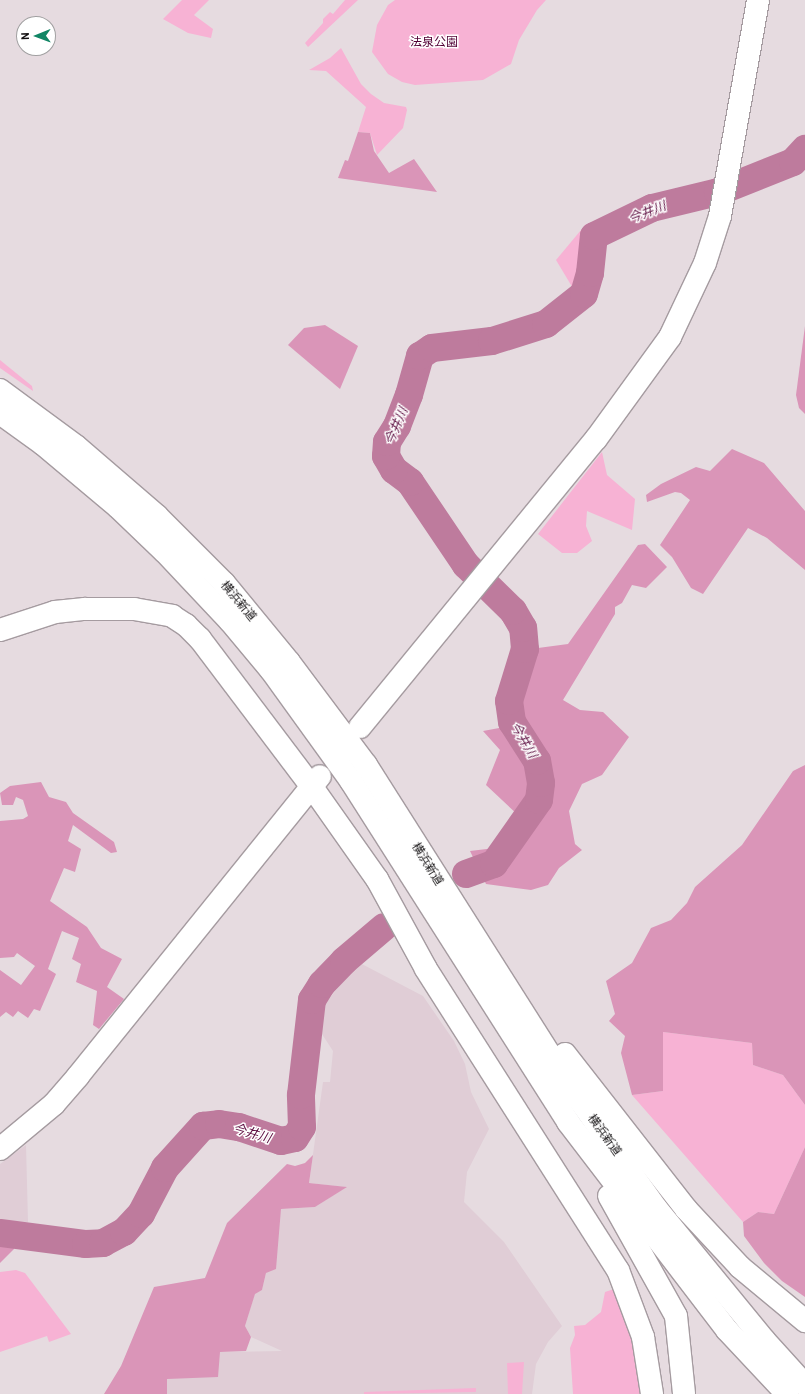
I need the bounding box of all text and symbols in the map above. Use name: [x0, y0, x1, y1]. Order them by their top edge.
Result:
north arrow: [16, 16, 56, 56]
text: N: [18, 32, 31, 40]
park label: 法泉公園: [410, 35, 458, 49]
water label: 今井川: [626, 198, 668, 226]
water label: 今井川: [381, 405, 411, 447]
street label: 横浜新道: [218, 578, 260, 624]
water label: 今井川: [507, 719, 541, 761]
street label: 横浜新道: [409, 840, 447, 888]
street label: 横浜新道: [585, 1111, 625, 1159]
water label: 今井川: [231, 1120, 273, 1146]

